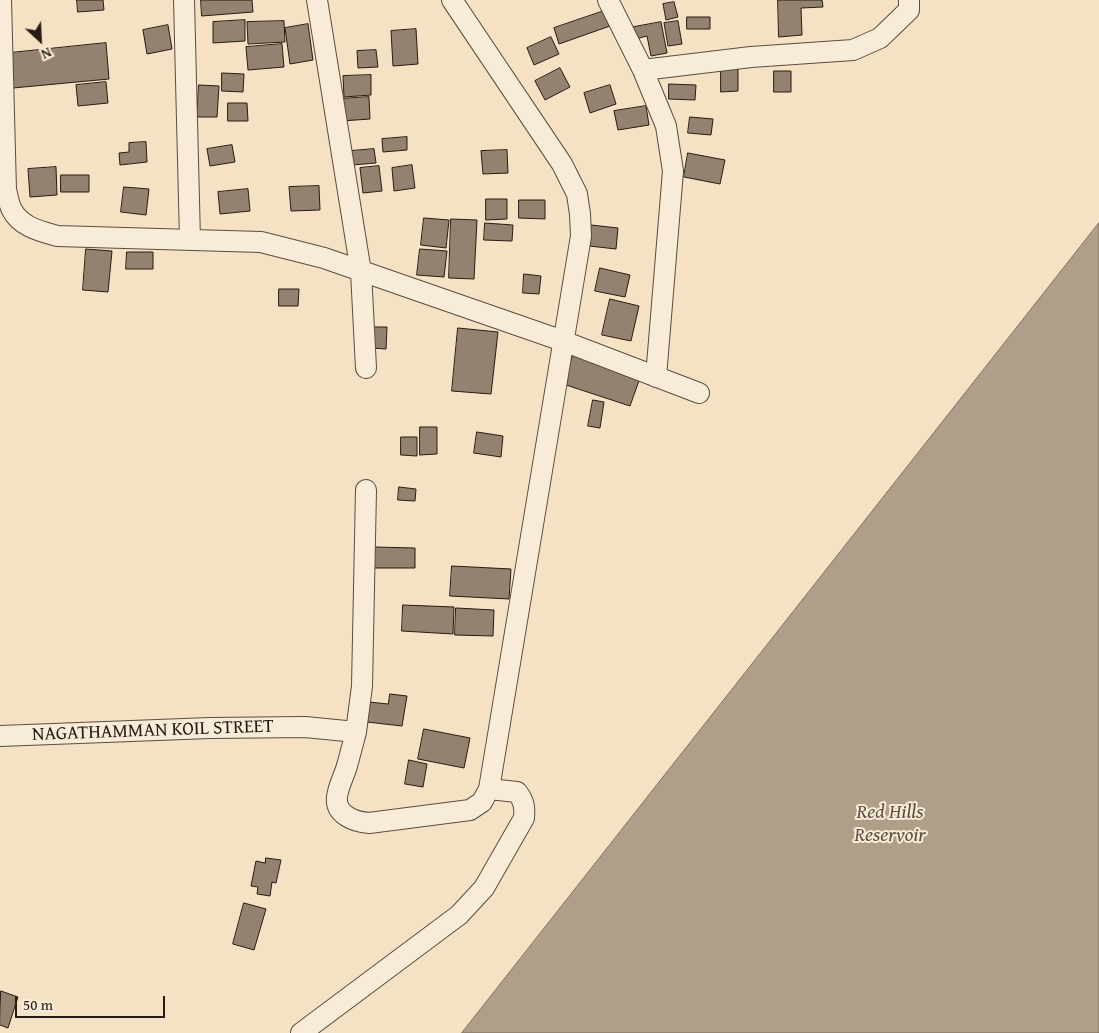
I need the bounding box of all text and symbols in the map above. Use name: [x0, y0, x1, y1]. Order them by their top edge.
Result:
north arrow: [15, 15, 65, 65]
text: N: [38, 43, 55, 65]
street label: NAGATHAMMAN KOIL STREET: [32, 715, 274, 747]
water label: Red Hills Reservoir: [854, 801, 926, 848]
scale bar: [18, 986, 168, 1018]
text: 50 m: [23, 994, 53, 1015]

